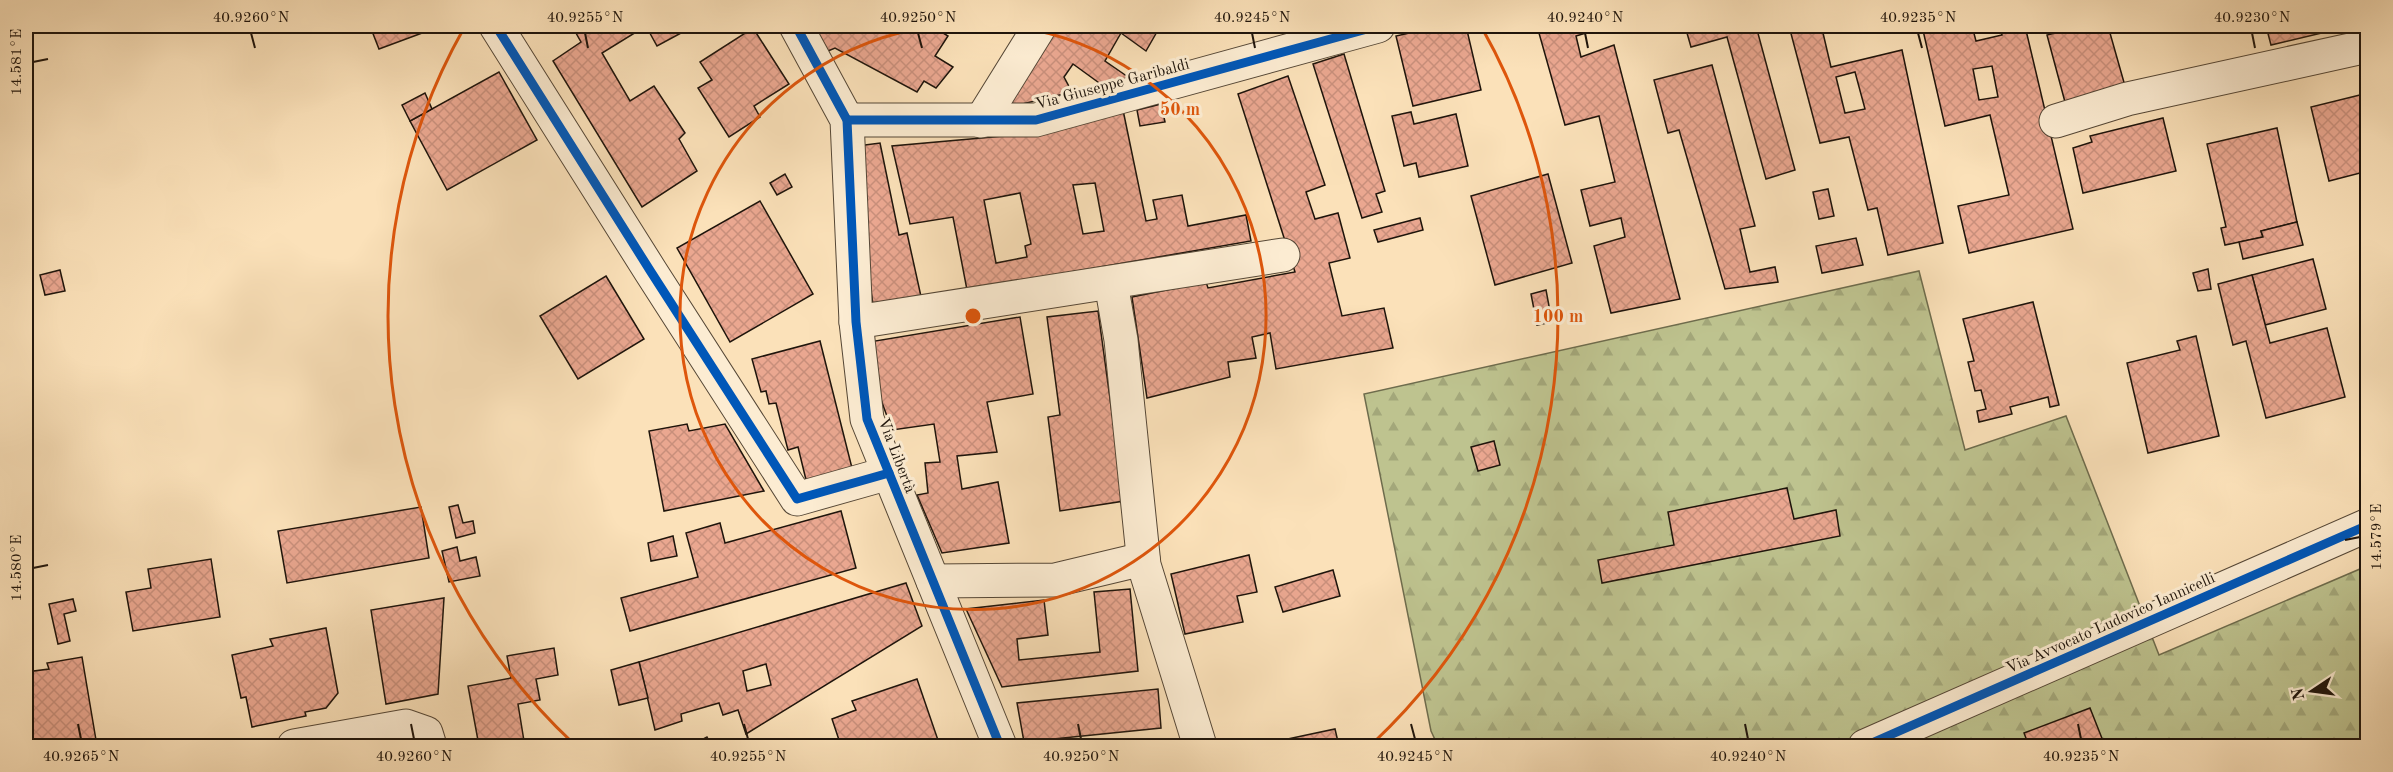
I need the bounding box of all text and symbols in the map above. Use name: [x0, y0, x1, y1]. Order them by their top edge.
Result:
text: 40.9260°N: [213, 11, 290, 26]
text: 40.9255°N: [547, 11, 624, 26]
text: 40.9250°N: [880, 11, 957, 26]
text: 40.9245°N: [1214, 11, 1291, 26]
text: 40.9240°N: [1547, 11, 1624, 26]
text: 40.9235°N: [1880, 11, 1957, 26]
text: 40.9230°N: [2214, 11, 2291, 26]
text: 14.581°E: [10, 29, 25, 95]
street label: Via Giuseppe Garibaldi: [1034, 57, 1191, 113]
text: 50 m: [1160, 101, 1200, 119]
centre of rings: [963, 306, 983, 326]
text: 100 m: [1533, 308, 1583, 326]
street label: Via Libertà: [875, 416, 918, 496]
text: 14.579°E: [2370, 504, 2385, 570]
text: 14.580°E: [10, 535, 25, 601]
street label: Via Avvocato Ludovico Iannicelli: [2004, 570, 2218, 677]
north arrow: [2282, 661, 2342, 721]
text: N: [2290, 685, 2309, 702]
text: 40.9265°N: [43, 750, 120, 765]
text: 40.9260°N: [376, 750, 453, 765]
text: 40.9255°N: [710, 750, 787, 765]
text: 40.9250°N: [1043, 750, 1120, 765]
text: 40.9245°N: [1377, 750, 1454, 765]
text: 40.9240°N: [1710, 750, 1787, 765]
text: 40.9235°N: [2043, 750, 2120, 765]

